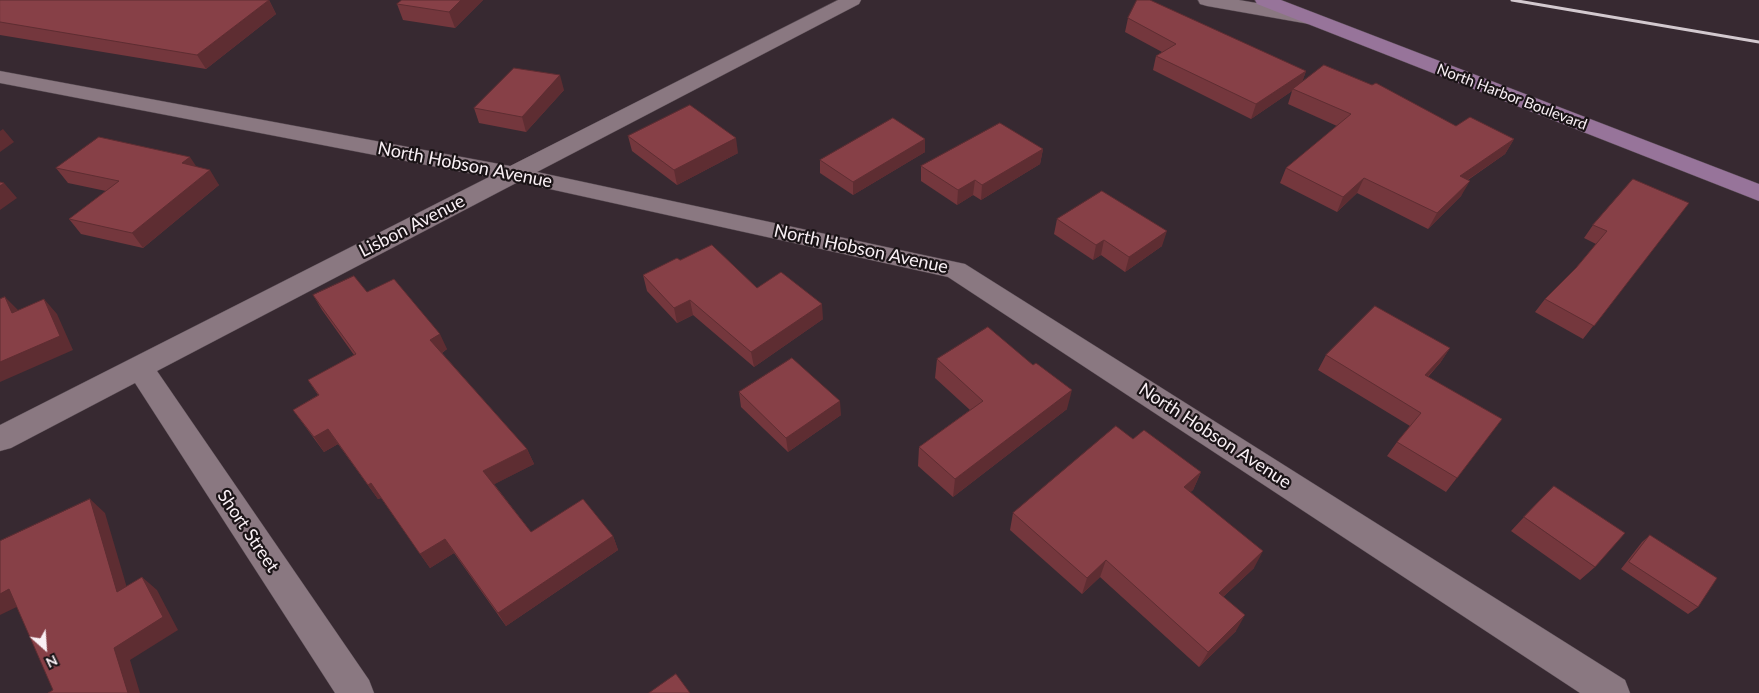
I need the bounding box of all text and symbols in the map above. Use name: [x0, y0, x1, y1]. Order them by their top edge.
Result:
street label: North Harbor Boulevard: [1434, 60, 1590, 134]
street label: North Hobson Avenue: [376, 137, 554, 193]
street label: Lisbon Avenue: [355, 190, 469, 262]
street label: North Hobson Avenue: [772, 220, 950, 278]
street label: North Hobson Avenue: [1135, 379, 1295, 493]
street label: Short Street: [213, 486, 283, 576]
north arrow: [20, 623, 70, 673]
text: N: [43, 652, 60, 672]

